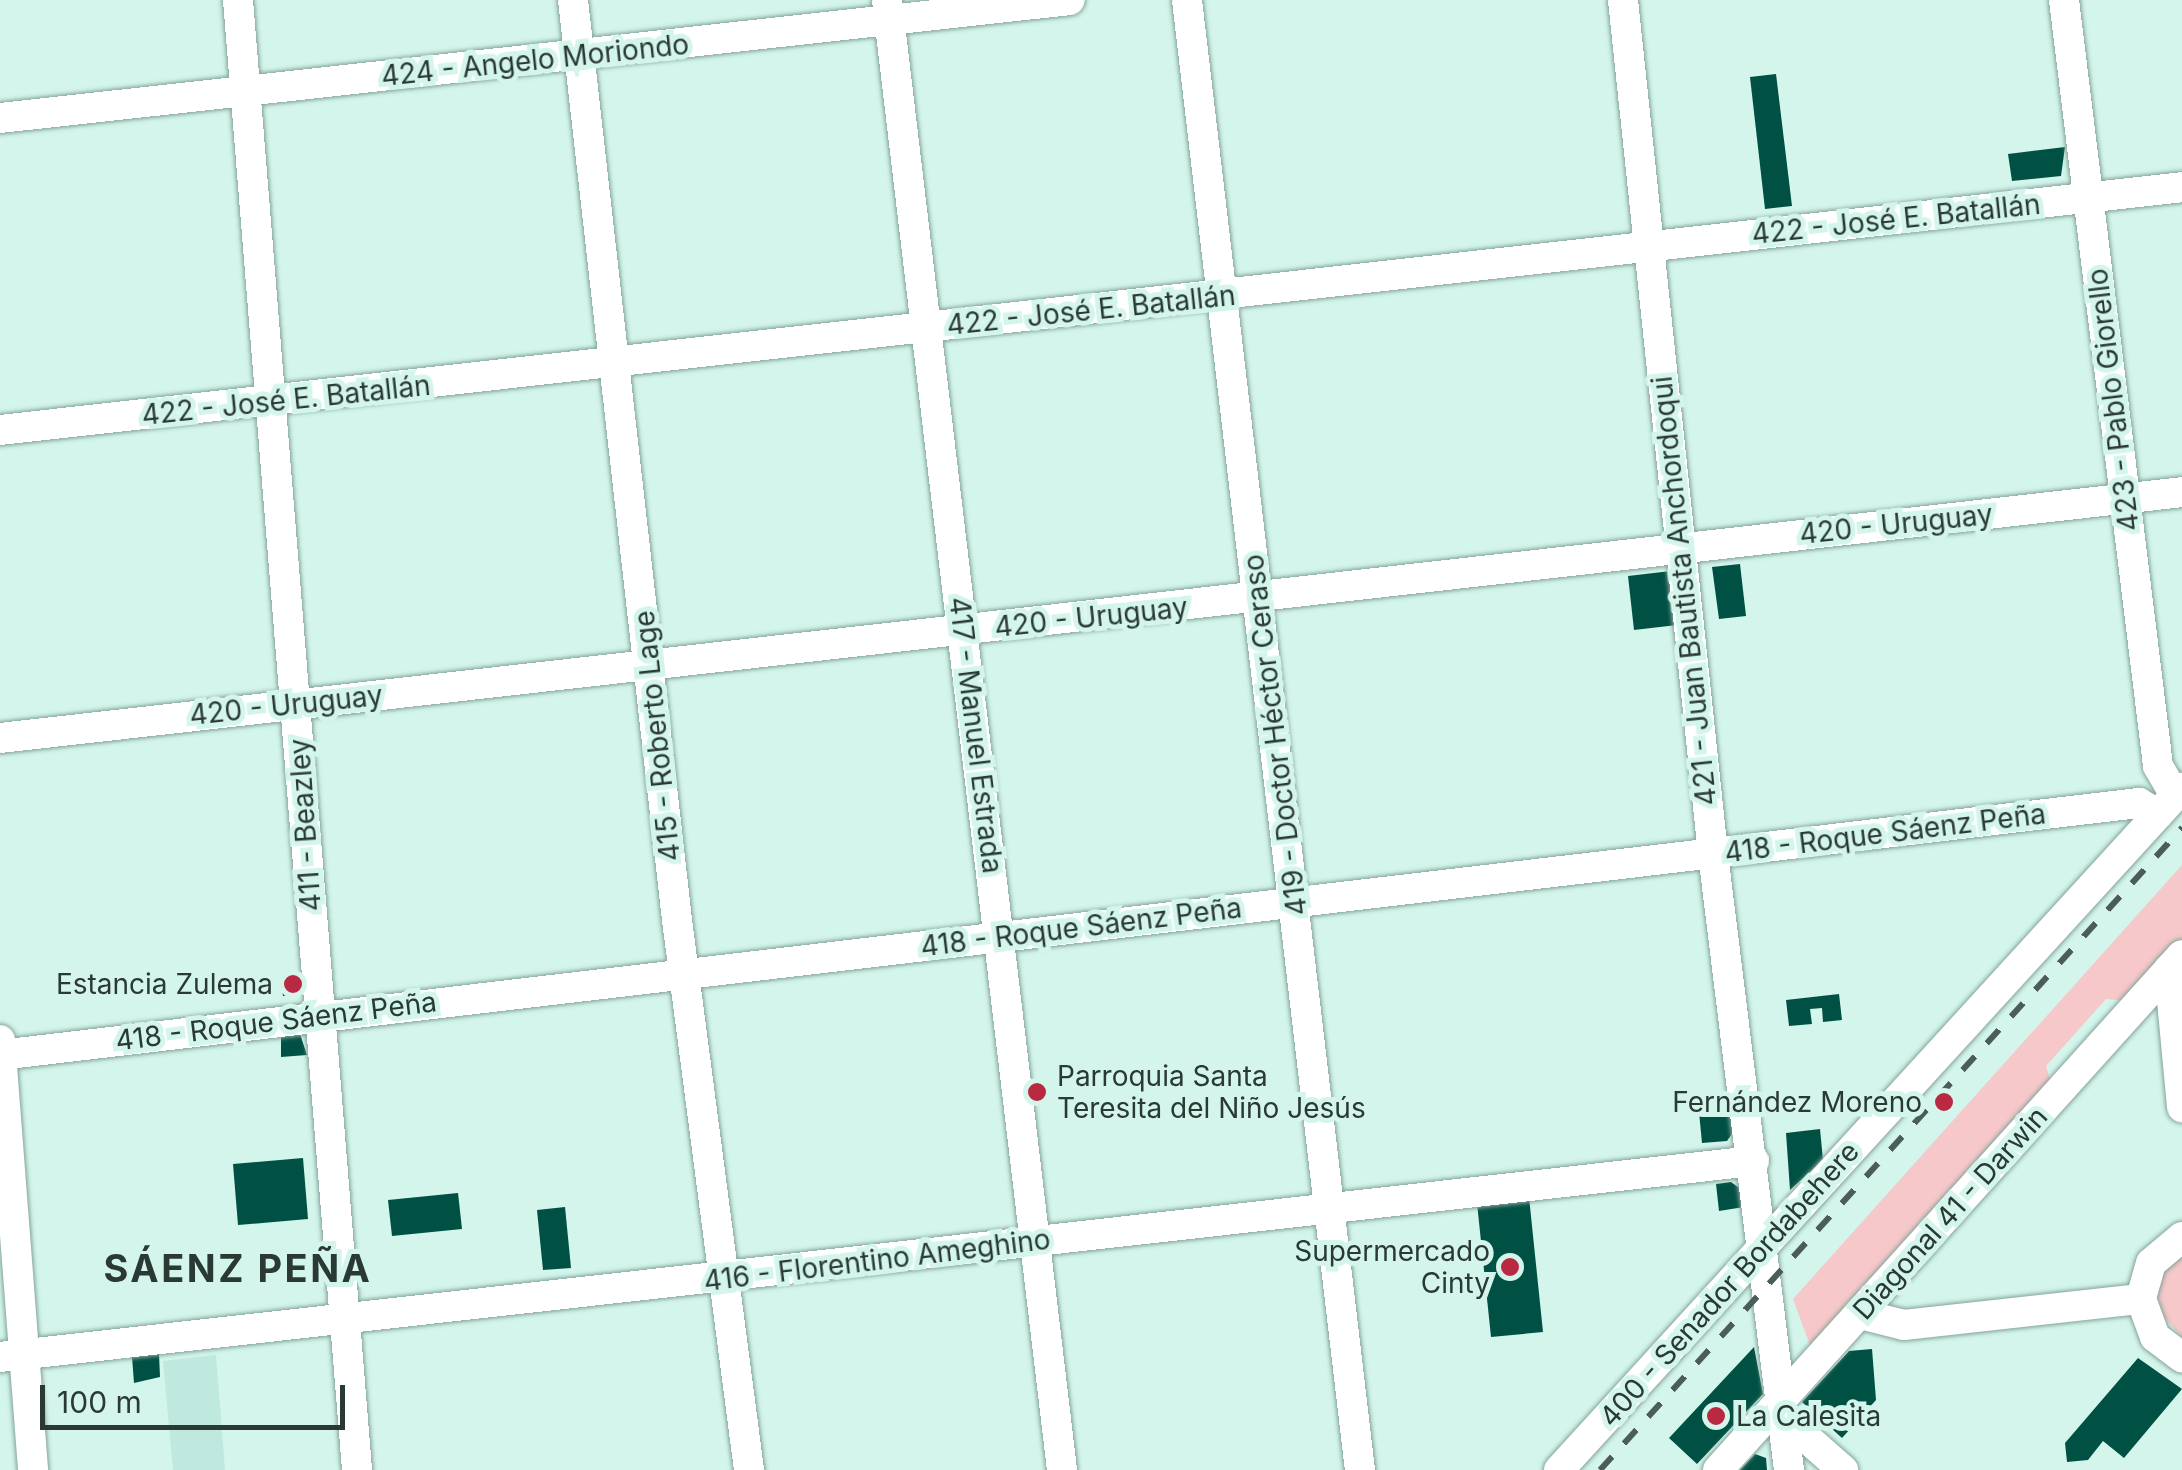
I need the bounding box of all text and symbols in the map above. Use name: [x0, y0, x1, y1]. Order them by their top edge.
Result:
street label: 424 - Angelo Moriondo: [379, 27, 691, 93]
street label: 422 - José E. Batallán: [1750, 187, 2042, 251]
street label: 423 - Pablo Giorello: [2080, 267, 2146, 533]
street label: 422 - José E. Batallán: [945, 278, 1237, 342]
street label: 422 - José E. Batallán: [140, 368, 432, 432]
street label: 421 - Juan Bautista Anchordoqui: [1645, 375, 1723, 807]
street label: 420 - Uruguay: [1798, 497, 1994, 551]
street label: 419 - Doctor Héctor Ceraso: [1236, 552, 1314, 918]
street label: 420 - Uruguay: [993, 590, 1189, 644]
street label: 417 - Manuel Estrada: [942, 595, 1010, 875]
street label: 415 - Roberto Lage: [627, 609, 687, 863]
street label: 420 - Uruguay: [188, 678, 384, 732]
street label: 411 - Beazley: [282, 737, 328, 913]
street label: 418 - Roque Sáenz Peña: [1722, 797, 2048, 869]
street label: 418 - Roque Sáenz Peña: [918, 891, 1244, 963]
place label: Estancia Zulema: [56, 967, 273, 1001]
marker: Estancia Zulema: [282, 973, 304, 995]
street label: 418 - Roque Sáenz Peña: [113, 985, 439, 1057]
place label: Parroquia Santa Teresita del Niño Jesús: [1057, 1059, 1366, 1125]
marker: Parroquia Santa Teresita del Niño Jesús: [1026, 1081, 1048, 1103]
place label: Fernández Moreno: [1672, 1085, 1922, 1119]
marker: Fernández Moreno: [1931, 1089, 1957, 1115]
street label: Diagonal 41 - Darwin: [1846, 1100, 2054, 1326]
street label: 400 - Senador Bordabehere: [1592, 1135, 1866, 1433]
street label: 416 - Florentino Ameghino: [702, 1222, 1052, 1298]
place label: Supermercado Cinty: [1294, 1234, 1490, 1300]
district label: SÁENZ PEÑA: [104, 1246, 372, 1292]
marker: Supermercado Cinty: [1499, 1256, 1521, 1278]
scale bar: [45, 1365, 350, 1427]
text: 100 m: [57, 1384, 142, 1420]
place label: La Calesita: [1736, 1399, 1881, 1433]
marker: La Calesita: [1705, 1405, 1727, 1427]

